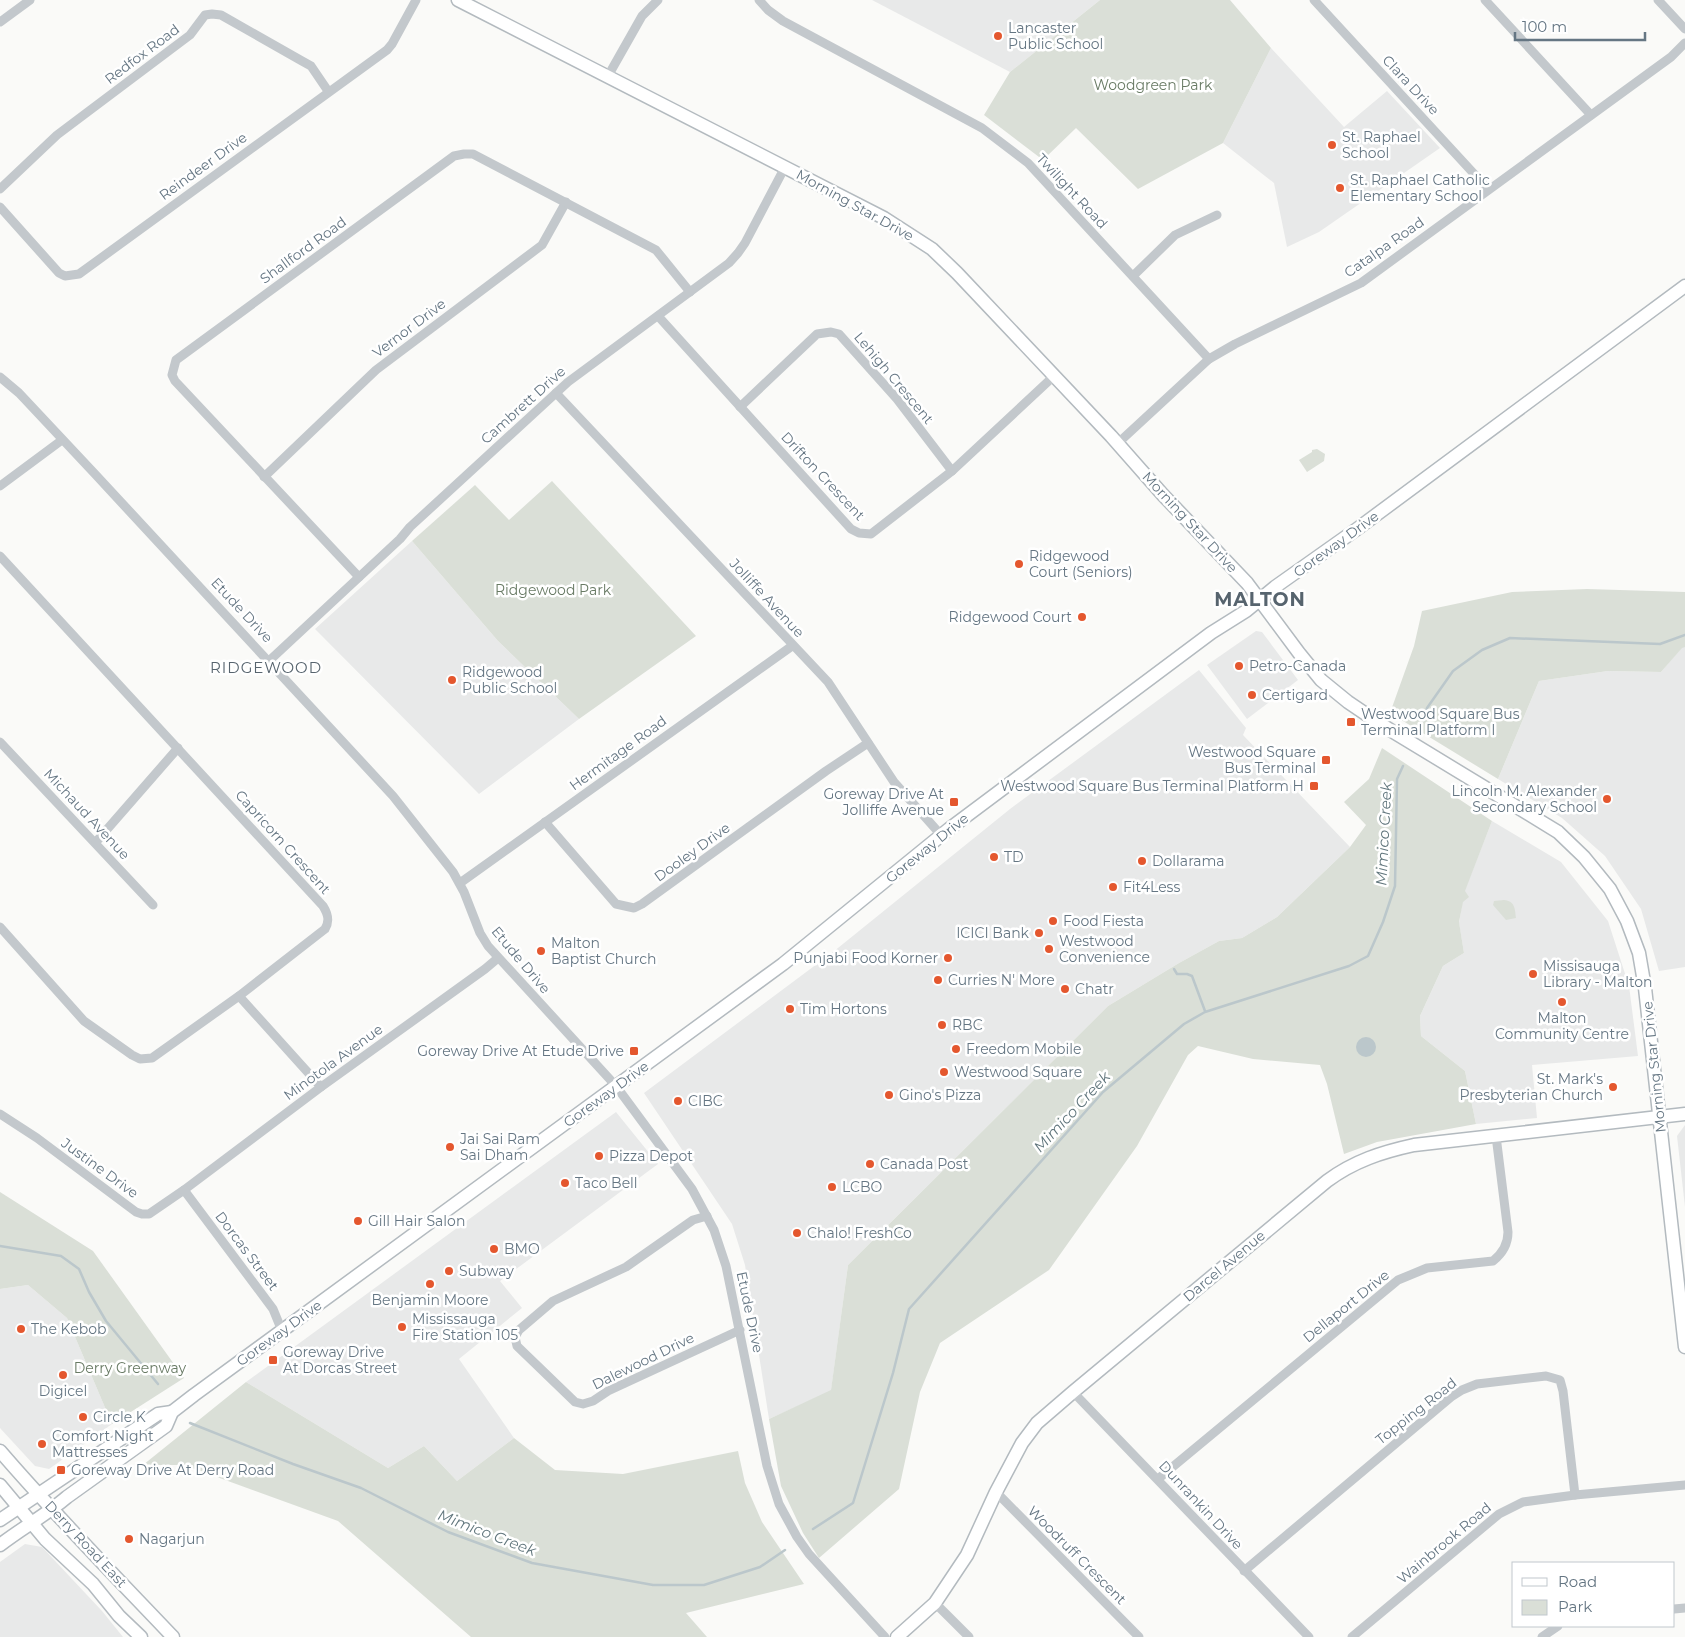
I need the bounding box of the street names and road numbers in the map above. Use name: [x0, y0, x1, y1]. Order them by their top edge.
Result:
street label: Redfox Road: [101, 20, 183, 88]
street label: Clara Drive: [1379, 51, 1443, 119]
street label: Reindeer Drive: [156, 128, 250, 204]
street label: Twilight Road: [1033, 150, 1111, 232]
street label: Morning Star Drive: [793, 165, 917, 245]
street label: Shallford Road: [256, 213, 350, 287]
street label: Catalpa Road: [1341, 213, 1427, 281]
street label: Vernor Drive: [369, 295, 449, 361]
street label: Lehigh Crescent: [850, 328, 938, 428]
street label: Cambrett Drive: [477, 362, 569, 448]
street label: Drifton Crescent: [777, 428, 869, 524]
street label: Morning Star Drive: [1138, 468, 1242, 576]
street label: Goreway Drive: [1290, 507, 1382, 581]
street label: Jolliffe Avenue: [725, 554, 808, 641]
street label: Etude Drive: [207, 574, 277, 646]
street label: Hermitage Road: [566, 712, 670, 794]
street label: Michaud Avenue: [40, 765, 134, 863]
street label: Capricorn Crescent: [231, 786, 335, 898]
street label: Goreway Drive: [882, 809, 972, 887]
street label: Dooley Drive: [651, 819, 733, 885]
street label: Etude Drive: [488, 923, 554, 997]
street label: Morning Star Drive: [1638, 1000, 1670, 1134]
street label: Minotola Avenue: [280, 1020, 386, 1104]
street label: Goreway Drive: [560, 1057, 652, 1131]
street label: Justine Drive: [57, 1133, 142, 1202]
street label: Dorcas Street: [211, 1208, 283, 1295]
street label: Darcel Avenue: [1179, 1226, 1269, 1306]
street label: Dellaport Drive: [1299, 1266, 1393, 1346]
street label: Etude Drive: [733, 1270, 767, 1354]
street label: Goreway Drive: [233, 1296, 325, 1370]
street label: Dalewood Drive: [589, 1328, 697, 1394]
street label: Topping Road: [1372, 1374, 1460, 1448]
street label: Dunrankin Drive: [1155, 1457, 1247, 1553]
street label: Derry Road East: [41, 1497, 131, 1592]
street label: Wainbrook Road: [1393, 1498, 1495, 1588]
street label: Woodruff Crescent: [1024, 1502, 1130, 1608]

